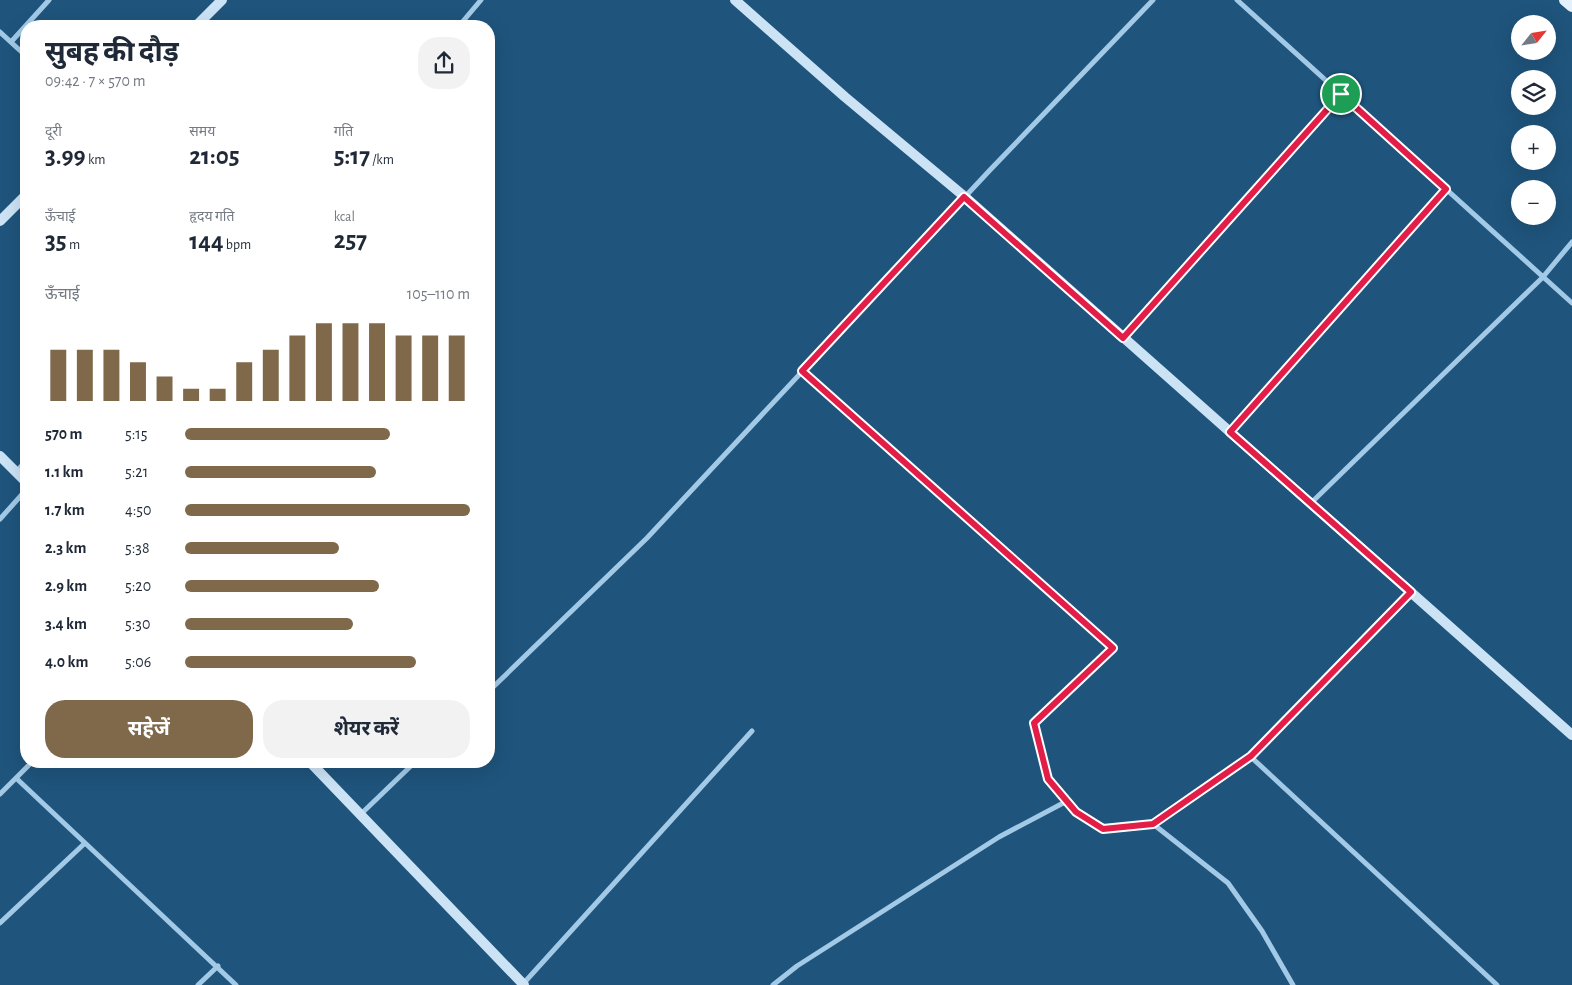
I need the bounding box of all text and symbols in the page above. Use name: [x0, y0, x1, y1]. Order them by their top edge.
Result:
north arrow: [1511, 15, 1556, 60]
map controls: [1511, 15, 1556, 225]
button: share: [418, 37, 470, 89]
text: सुबह की दौड़: [45, 39, 179, 67]
button: layers: [1511, 70, 1556, 115]
text: 09:42 · 7 × 570 m: [45, 73, 145, 89]
pin: [1320, 73, 1362, 115]
icon: arrive: [1327, 80, 1355, 108]
text: दूरी: [45, 125, 62, 139]
text: समय: [189, 125, 215, 139]
text: गति: [334, 125, 353, 139]
button: +: [1511, 125, 1556, 170]
text: 3.99: [45, 144, 86, 169]
text: 21:05: [189, 144, 240, 169]
text: 5:17: [334, 144, 370, 169]
text: km: [86, 153, 106, 167]
text: /km: [370, 153, 394, 167]
button: −: [1511, 180, 1556, 225]
text: ऊँचाई: [45, 210, 75, 224]
text: हृदय गति: [189, 210, 234, 224]
text: kcal: [334, 210, 355, 224]
text: 257: [334, 228, 367, 253]
text: 35: [45, 229, 67, 254]
text: 144: [189, 229, 223, 254]
text: m: [67, 238, 80, 252]
text: bpm: [223, 238, 251, 252]
text: ऊँचाई: [45, 286, 80, 302]
text: 105–110 m: [407, 286, 470, 302]
text: 570 m: [45, 426, 83, 442]
text: 5:15: [125, 426, 148, 442]
text: 1.1 km: [45, 464, 83, 480]
text: 5:21: [125, 464, 148, 480]
text: 1.7 km: [45, 502, 85, 518]
text: 4:50: [125, 502, 152, 518]
text: 2.3 km: [45, 540, 86, 556]
text: 5:38: [125, 540, 150, 556]
text: 2.9 km: [45, 578, 87, 594]
text: 5:20: [125, 578, 151, 594]
text: 3.4 km: [45, 616, 87, 632]
text: 5:30: [125, 616, 150, 632]
text: 4.0 km: [45, 654, 88, 670]
text: 5:06: [125, 654, 151, 670]
button: सहेजें: [45, 700, 253, 758]
button: शेयर करें: [263, 700, 470, 758]

